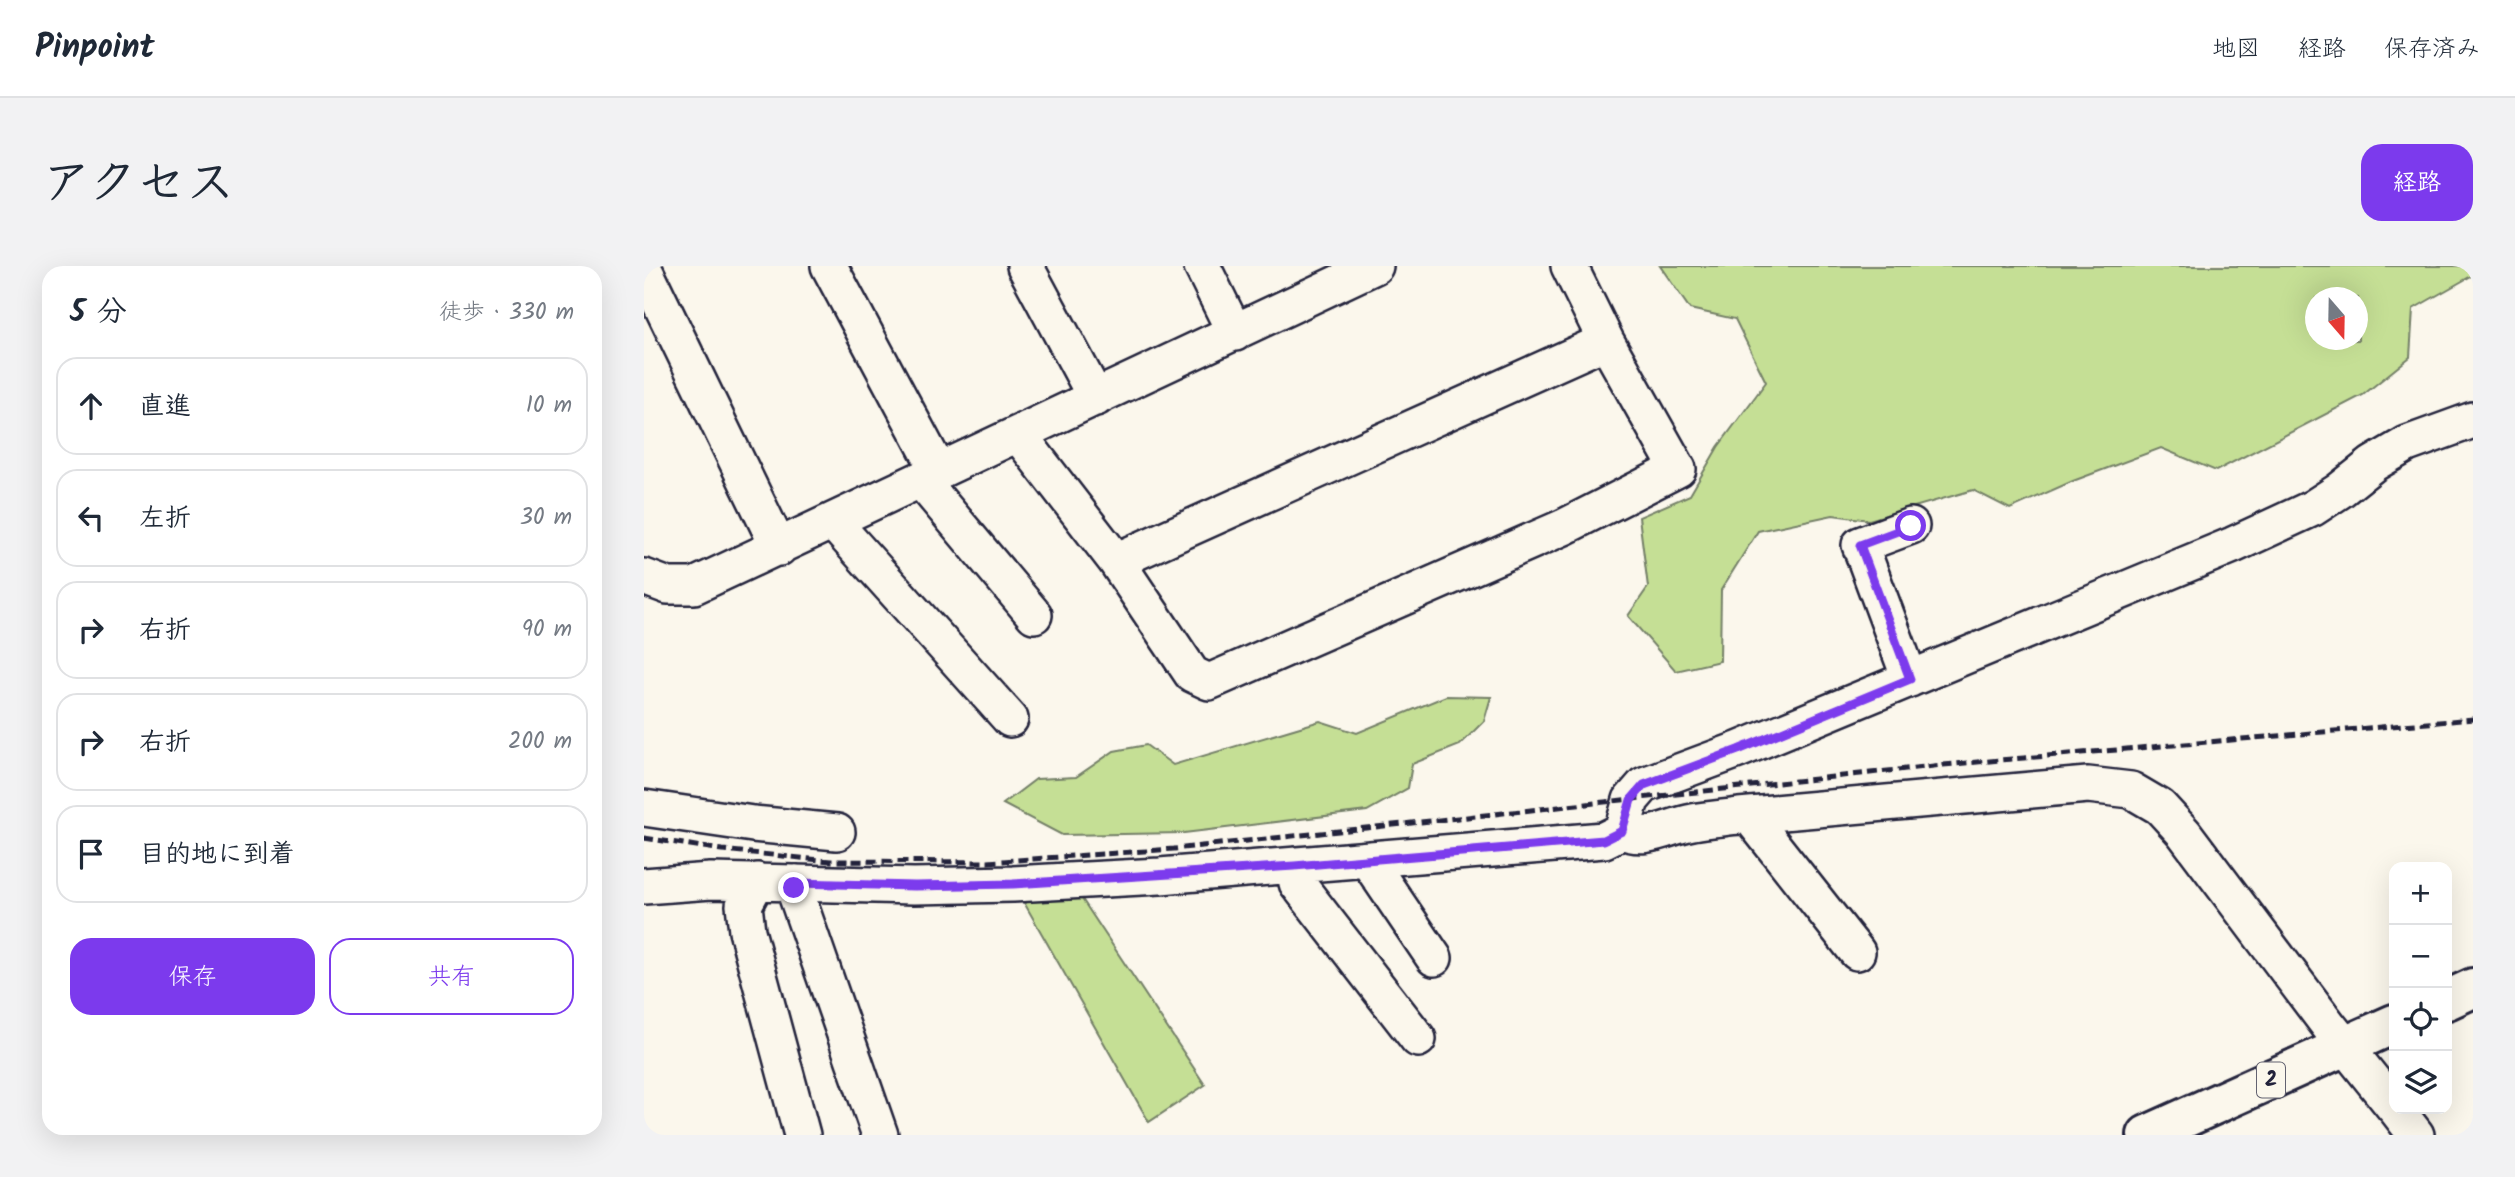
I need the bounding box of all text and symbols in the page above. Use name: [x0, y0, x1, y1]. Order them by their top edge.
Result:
text: Pinpoint: [35, 22, 155, 75]
text: 地図: [2212, 30, 2260, 69]
text: 経路: [2298, 30, 2346, 69]
text: 保存済み: [2384, 30, 2480, 69]
button: 経路: [2361, 144, 2473, 221]
text: アクセス: [42, 146, 235, 224]
north arrow: [2305, 287, 2368, 350]
text: 5 分: [70, 289, 127, 337]
text: 徒歩 · 330 m: [439, 295, 574, 331]
text: 直進: [139, 386, 191, 428]
icon: ahead: [72, 387, 110, 425]
text: 10 m: [526, 388, 572, 424]
text: 左折: [139, 498, 191, 540]
icon: left: [72, 499, 110, 537]
text: 30 m: [520, 500, 572, 536]
route start: [1895, 510, 1926, 541]
text: 右折: [139, 610, 191, 652]
icon: right: [72, 611, 110, 649]
text: 90 m: [522, 612, 572, 648]
text: 右折: [139, 722, 191, 764]
icon: right: [72, 723, 110, 761]
text: 200 m: [508, 724, 572, 760]
text: 目的地に到着: [139, 834, 295, 876]
icon: arrive: [72, 835, 110, 873]
map controls: [2389, 862, 2452, 1114]
button: +: [2389, 862, 2452, 925]
route end: [778, 872, 809, 903]
button: −: [2389, 925, 2452, 988]
button: 保存: [70, 938, 315, 1015]
button: 共有: [329, 938, 574, 1015]
button: locate: [2389, 988, 2452, 1051]
button: layers: [2389, 1051, 2452, 1114]
road number: 2: [2257, 1062, 2285, 1098]

